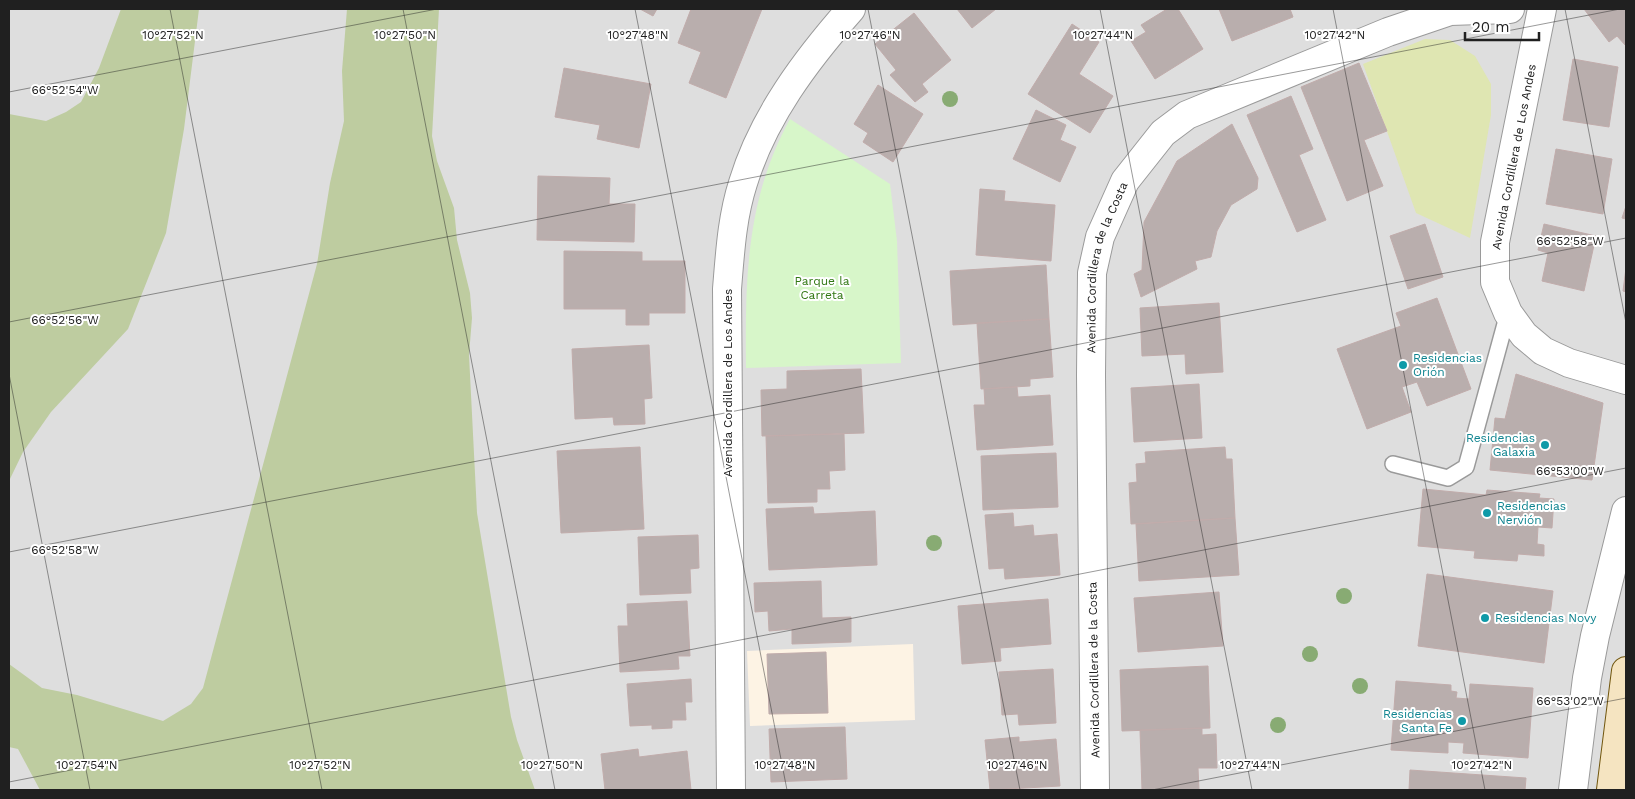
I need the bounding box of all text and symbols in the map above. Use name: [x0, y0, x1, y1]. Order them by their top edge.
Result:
scale bar: [1465, 10, 1539, 42]
text: 20 m: [1472, 18, 1510, 36]
text: 10°27'52"N: [142, 28, 204, 42]
text: 10°27'50"N: [374, 28, 436, 42]
text: 10°27'48"N: [607, 28, 669, 42]
text: 10°27'46"N: [839, 28, 901, 42]
text: 10°27'44"N: [1073, 28, 1133, 42]
text: 10°27'42"N: [1305, 28, 1365, 42]
street label: Avenida Cordillera de Los Andes: [1489, 63, 1539, 251]
text: 66°52'54"W: [32, 83, 99, 97]
street label: Avenida Cordillera de la Costa: [1084, 180, 1131, 353]
text: 66°52'58"W: [1536, 234, 1604, 248]
park label: Parque la Carreta: [794, 274, 850, 302]
street label: Avenida Cordillera de Los Andes: [721, 289, 735, 477]
text: 66°52'56"W: [31, 313, 99, 327]
place label: Residencias Orión: [1413, 351, 1482, 379]
marker: Residencias Orión: [1397, 359, 1409, 371]
place label: Residencias Galaxia: [1466, 431, 1535, 459]
marker: Residencias Galaxia: [1539, 439, 1551, 451]
text: 66°53'00"W: [1536, 464, 1605, 478]
place label: Residencias Nervión: [1497, 499, 1566, 527]
marker: Residencias Nervión: [1481, 507, 1493, 519]
text: 66°52'58"W: [31, 543, 99, 557]
street label: Avenida Cordillera de la Costa: [1085, 582, 1103, 758]
place label: Residencias Novy: [1495, 611, 1597, 625]
marker: Residencias Novy: [1479, 612, 1491, 624]
text: 66°53'02"W: [1536, 694, 1604, 708]
place label: Residencias Santa Fe: [1383, 707, 1452, 735]
marker: Residencias Santa Fe: [1456, 715, 1468, 727]
text: 10°27'54"N: [56, 758, 118, 772]
text: 10°27'52"N: [289, 758, 351, 772]
text: 10°27'50"N: [521, 758, 583, 772]
text: 10°27'48"N: [754, 758, 816, 772]
text: 10°27'46"N: [986, 758, 1048, 772]
text: 10°27'44"N: [1220, 758, 1280, 772]
text: 10°27'42"N: [1452, 758, 1512, 772]

